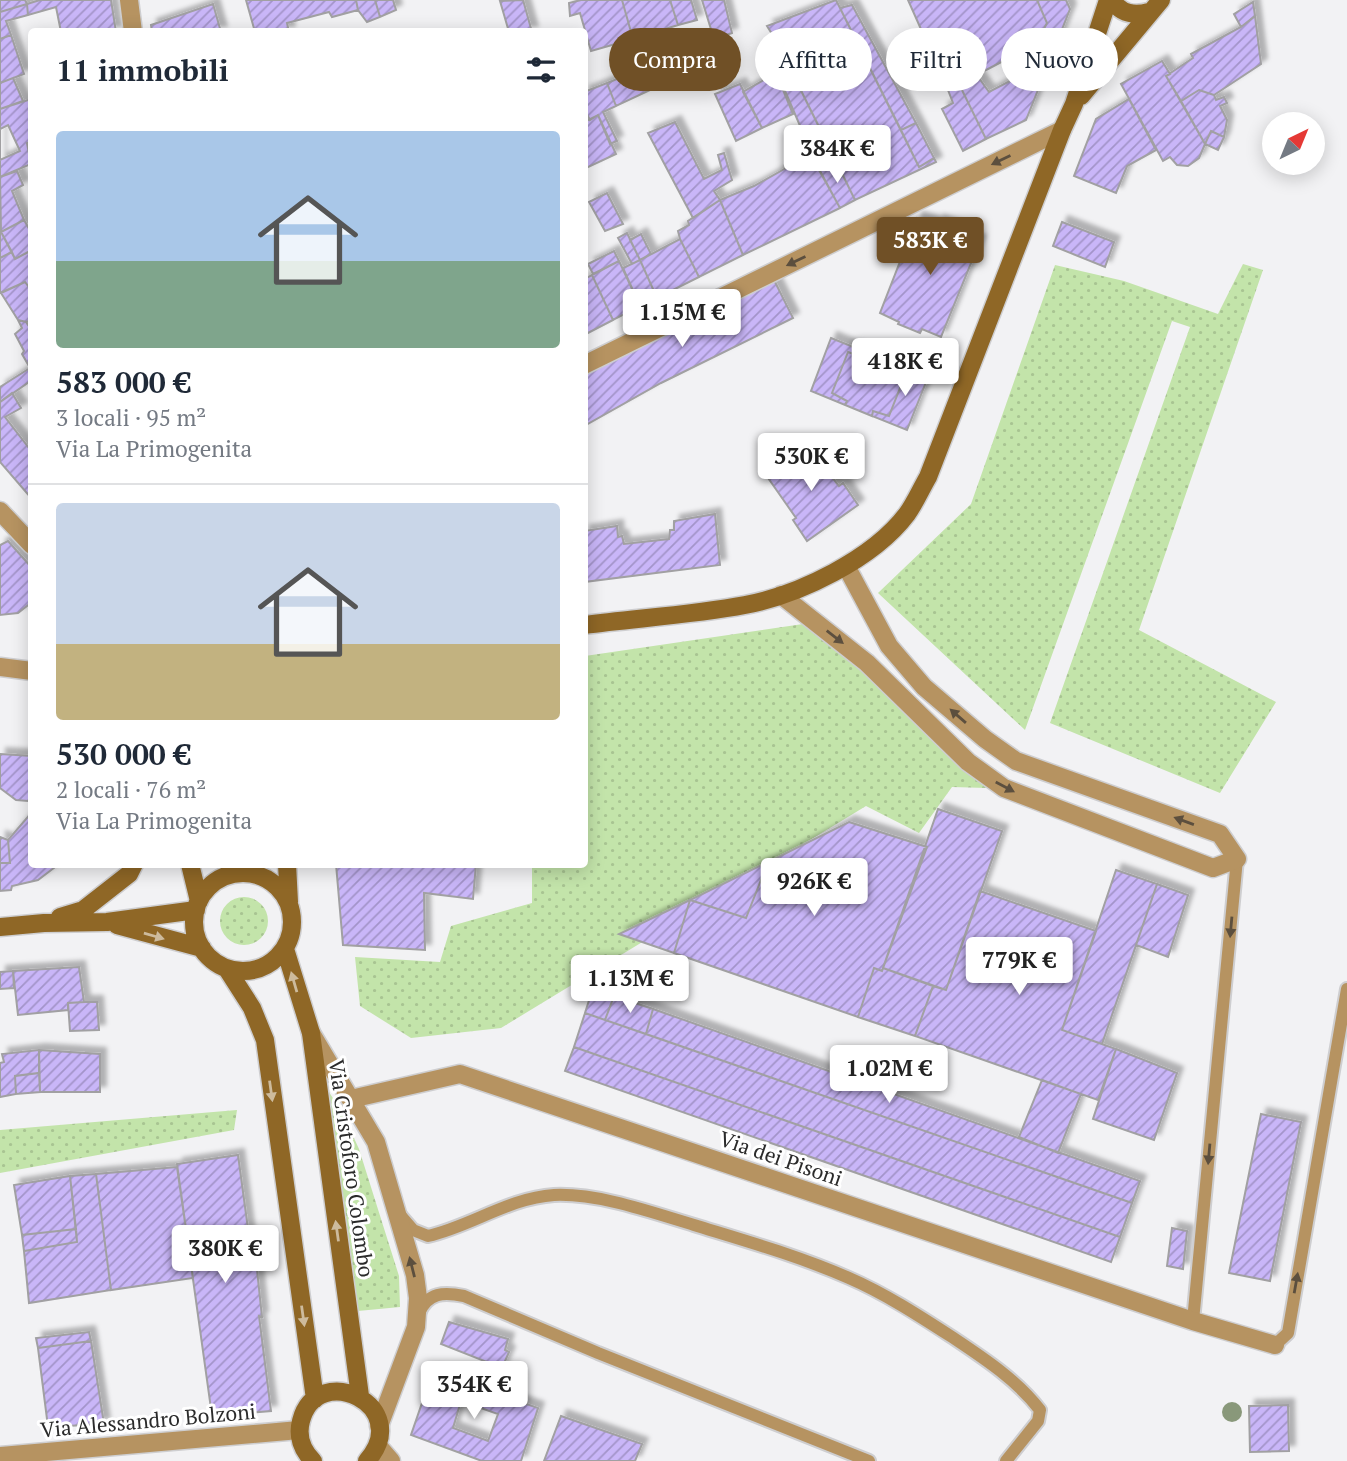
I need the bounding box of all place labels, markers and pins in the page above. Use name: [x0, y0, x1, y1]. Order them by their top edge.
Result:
pin: 384K €: [780, 125, 894, 185]
pin: 583K €: [873, 218, 987, 277]
pin: 1.15M €: [617, 290, 747, 349]
pin: 418K €: [848, 338, 962, 398]
pin: 530K €: [754, 434, 868, 493]
pin: 926K €: [757, 858, 871, 918]
pin: 779K €: [962, 937, 1076, 997]
pin: 1.13M €: [565, 956, 695, 1015]
pin: 1.02M €: [824, 1046, 954, 1105]
pin: 380K €: [168, 1226, 282, 1285]
pin: 354K €: [417, 1362, 531, 1421]

